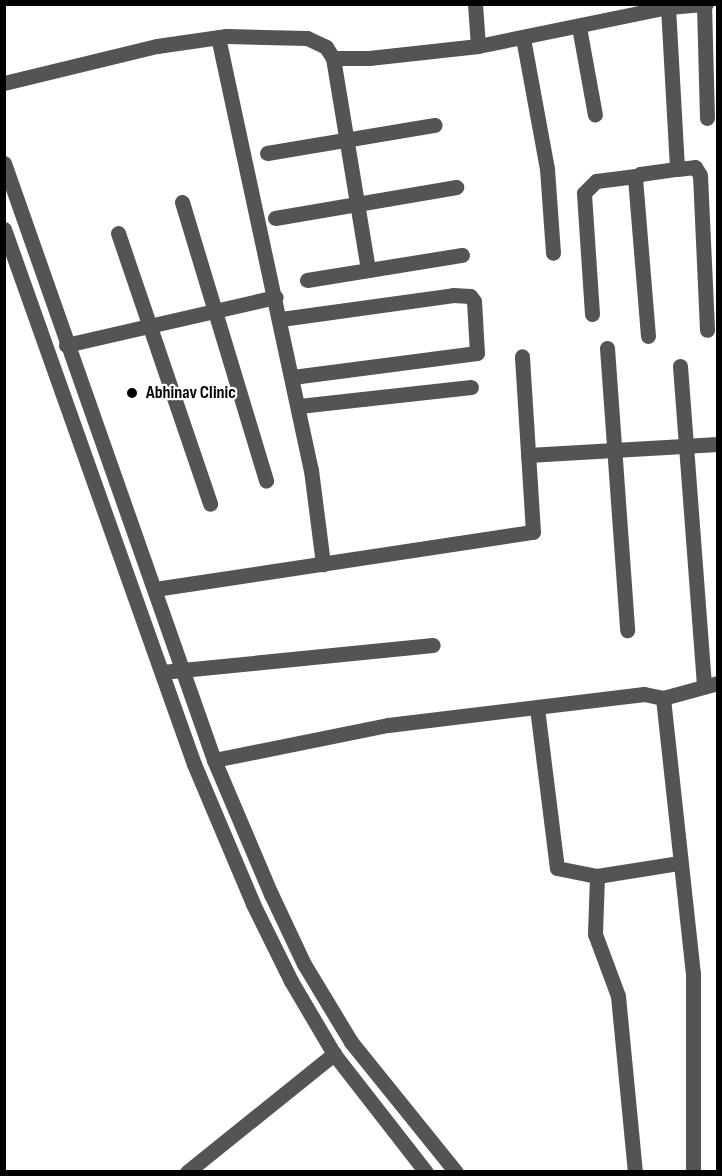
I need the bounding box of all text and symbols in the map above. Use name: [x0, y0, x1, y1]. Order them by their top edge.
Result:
place label: Abhinav Clinic: [146, 382, 236, 404]
marker: Abhinav Clinic: [123, 384, 141, 402]

